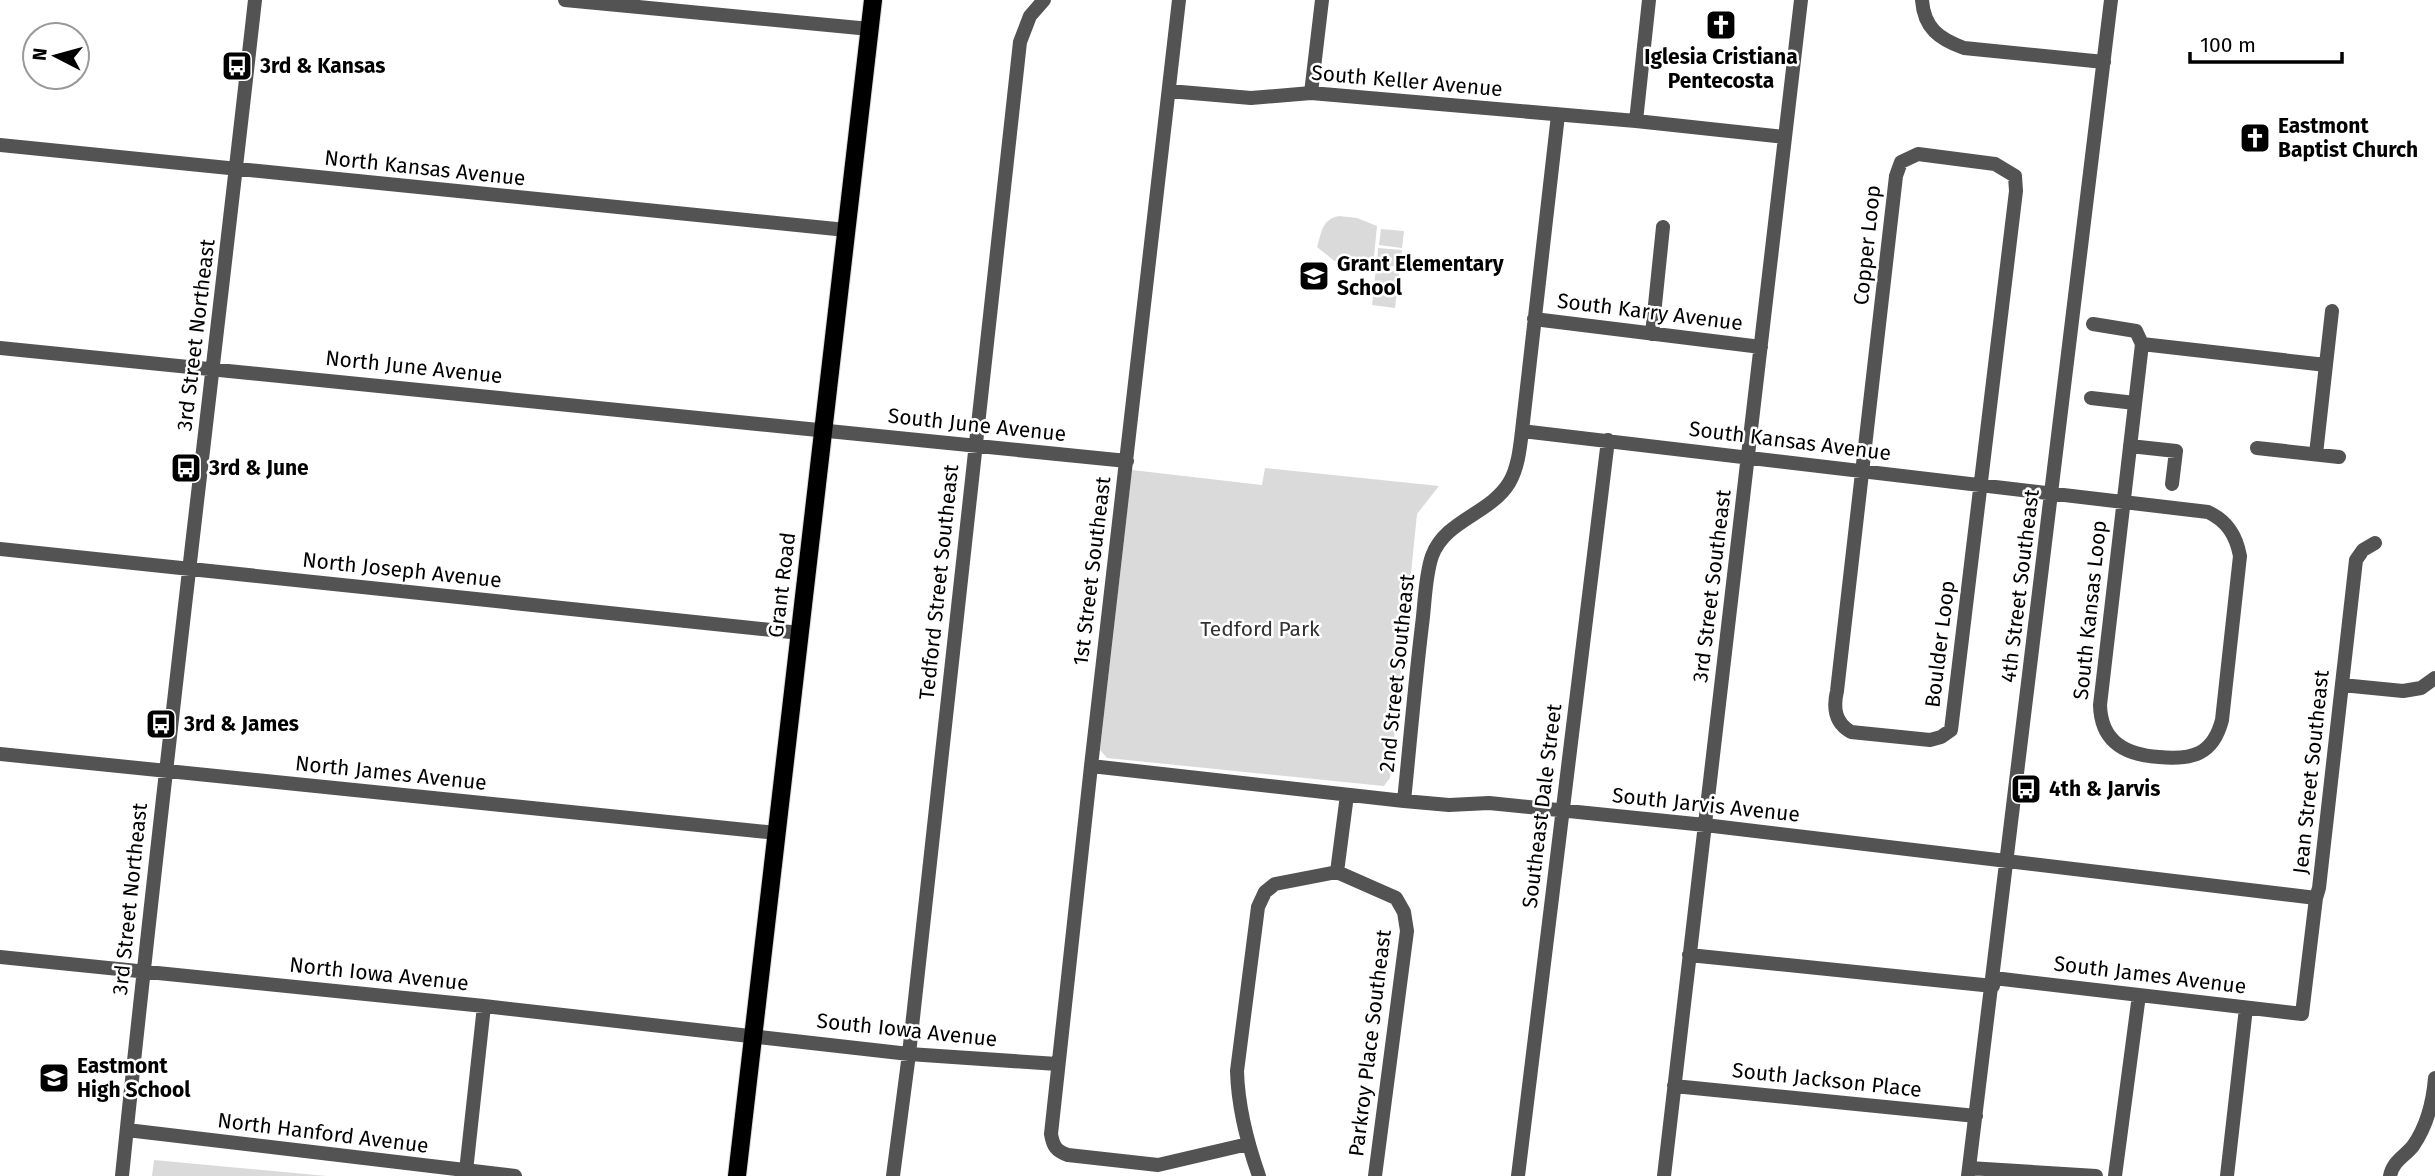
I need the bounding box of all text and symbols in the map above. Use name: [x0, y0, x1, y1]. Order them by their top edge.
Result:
church icon: Iglesia Cristiana Pentecosta: [1704, 8, 1738, 42]
north arrow: [21, 21, 91, 91]
scale bar: [2190, 21, 2342, 65]
text: 100 m: [2200, 32, 2256, 58]
place label: Iglesia Cristiana Pentecosta: [1644, 44, 1798, 94]
text: N: [27, 47, 52, 62]
bus stop icon: 3rd & Kansas: [220, 49, 254, 83]
place label: 3rd & Kansas: [259, 53, 385, 79]
street label: South Keller Avenue: [1310, 60, 1504, 102]
place label: Eastmont Baptist Church: [2278, 113, 2418, 163]
church icon: Eastmont Baptist Church: [2238, 121, 2272, 155]
street label: North Kansas Avenue: [323, 145, 527, 191]
street label: Copper Loop: [1848, 184, 1886, 306]
street label: 3rd Street Northeast: [171, 237, 221, 432]
place label: Grant Elementary School: [1337, 251, 1504, 301]
school or university icon: Grant Elementary School: [1297, 259, 1331, 293]
street label: South Karry Avenue: [1556, 288, 1744, 336]
street label: North June Avenue: [324, 345, 504, 389]
street label: South June Avenue: [887, 403, 1067, 447]
street label: South Kansas Avenue: [1688, 416, 1892, 466]
bus stop icon: 3rd & June: [169, 451, 203, 485]
place label: 3rd & June: [208, 455, 309, 481]
street label: Tedford Street Southeast: [914, 463, 964, 701]
street label: 1st Street Southeast: [1068, 475, 1117, 667]
street label: 4th Street Southeast: [1995, 487, 2045, 684]
street label: 3rd Street Southeast: [1687, 488, 1737, 684]
street label: South Kansas Loop: [2068, 519, 2112, 701]
street label: Grant Road: [763, 531, 801, 639]
street label: North Joseph Avenue: [301, 547, 503, 593]
street label: 2nd Street Southeast: [1374, 572, 1420, 773]
street label: Boulder Loop: [1919, 579, 1961, 709]
park label: Tedford Park: [1200, 616, 1320, 642]
street label: Jean Street Southeast: [2287, 668, 2335, 875]
street label: Southeast Dale Street: [1517, 702, 1567, 910]
bus stop icon: 3rd & James: [144, 707, 178, 741]
place label: 3rd & James: [183, 711, 299, 737]
street label: North James Avenue: [294, 750, 488, 796]
bus stop icon: 4th & Jarvis: [2009, 772, 2043, 806]
place label: 4th & Jarvis: [2049, 776, 2160, 802]
street label: South Jarvis Avenue: [1611, 782, 1801, 828]
street label: 3rd Street Northeast: [107, 801, 153, 996]
street label: Parkroy Place Southeast: [1343, 928, 1397, 1158]
street label: South James Avenue: [2052, 950, 2248, 1000]
street label: North Iowa Avenue: [288, 952, 470, 996]
street label: South Iowa Avenue: [815, 1008, 999, 1052]
place label: Eastmont High School: [77, 1053, 191, 1103]
street label: South Jackson Place: [1731, 1057, 1923, 1103]
school or university icon: Eastmont High School: [37, 1061, 71, 1095]
street label: North Hanford Avenue: [216, 1107, 430, 1159]

